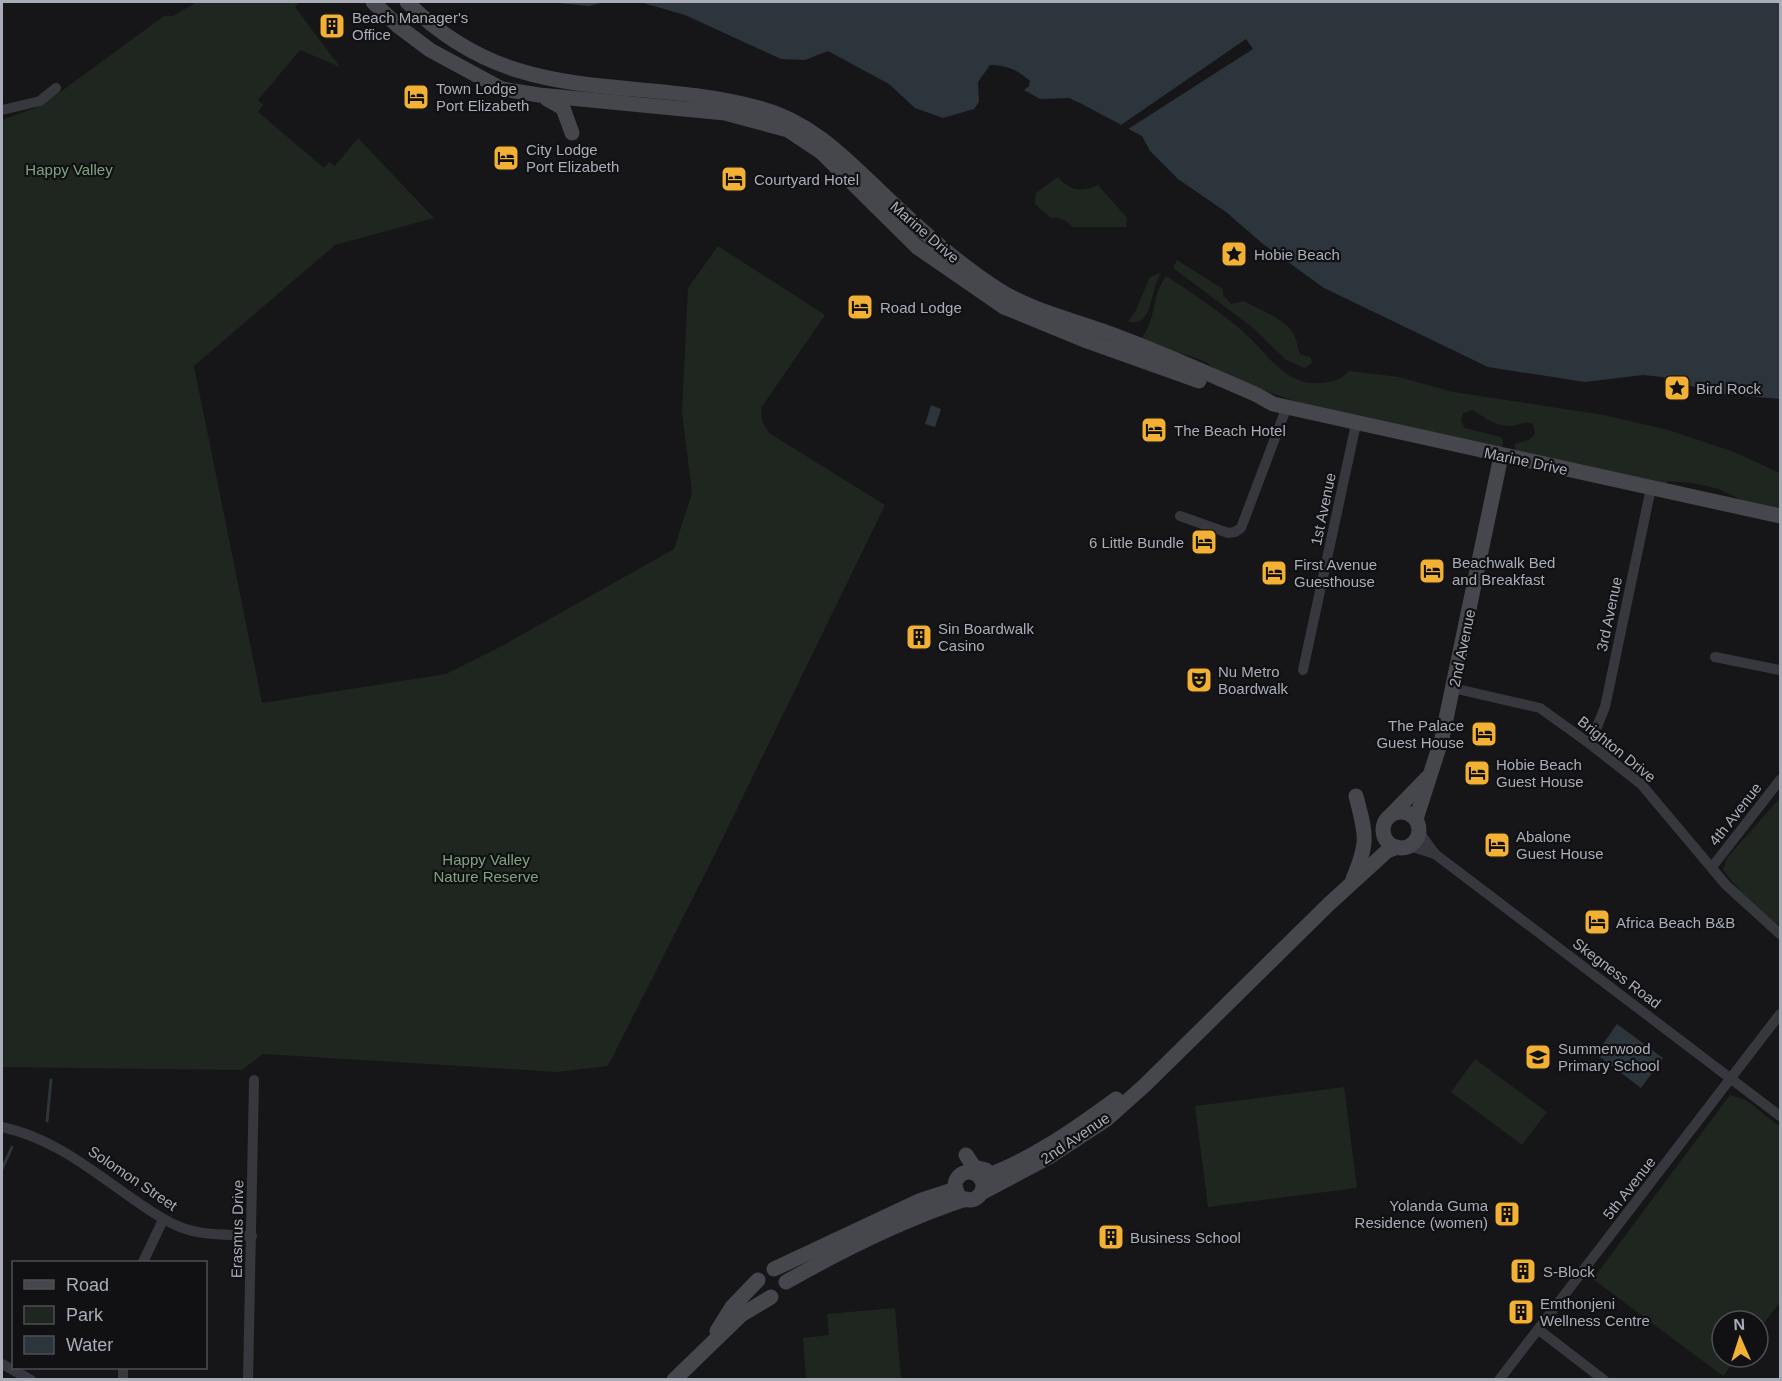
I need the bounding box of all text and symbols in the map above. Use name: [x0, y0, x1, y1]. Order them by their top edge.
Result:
place label: Beach Manager's Office: [352, 9, 468, 43]
building icon: Beach Manager's Office: [317, 11, 347, 41]
place label: Town Lodge Port Elizabeth: [436, 80, 529, 114]
hotel icon: Town Lodge Port Elizabeth: [401, 82, 431, 112]
place label: City Lodge Port Elizabeth: [526, 141, 619, 175]
hotel icon: City Lodge Port Elizabeth: [491, 143, 521, 173]
park label: Happy Valley: [25, 161, 113, 178]
hotel icon: Courtyard Hotel: [719, 164, 749, 194]
place label: Courtyard Hotel: [754, 171, 859, 188]
street label: Marine Drive: [887, 198, 963, 266]
place icon: Hobie Beach: [1219, 239, 1249, 269]
place label: Hobie Beach: [1254, 246, 1340, 263]
hotel icon: Road Lodge: [845, 292, 875, 322]
place label: Road Lodge: [880, 299, 962, 316]
place icon: Bird Rock: [1662, 373, 1692, 403]
place label: Bird Rock: [1696, 380, 1762, 397]
hotel icon: The Beach Hotel: [1139, 415, 1169, 445]
place label: The Beach Hotel: [1174, 422, 1286, 439]
street label: Marine Drive: [1483, 444, 1569, 478]
street label: 1st Avenue: [1307, 471, 1339, 547]
hotel icon: 6 Little Bundle: [1189, 527, 1219, 557]
place label: 6 Little Bundle: [1089, 534, 1184, 551]
place label: Beachwalk Bed and Breakfast: [1452, 554, 1555, 588]
place label: First Avenue Guesthouse: [1294, 556, 1377, 590]
hotel icon: Beachwalk Bed and Breakfast: [1417, 556, 1447, 586]
hotel icon: First Avenue Guesthouse: [1259, 558, 1289, 588]
street label: 3rd Avenue: [1593, 575, 1625, 653]
street label: 2nd Avenue: [1445, 608, 1479, 688]
place label: Sin Boardwalk Casino: [938, 620, 1034, 654]
building icon: Sin Boardwalk Casino: [904, 622, 934, 652]
place label: Nu Metro Boardwalk: [1218, 663, 1289, 697]
theatre icon: Nu Metro Boardwalk: [1184, 665, 1214, 695]
street label: Brighton Drive: [1575, 712, 1659, 786]
place label: The Palace Guest House: [1376, 717, 1464, 751]
hotel icon: The Palace Guest House: [1469, 719, 1499, 749]
place label: Hobie Beach Guest House: [1496, 756, 1584, 790]
hotel icon: Hobie Beach Guest House: [1462, 758, 1492, 788]
street label: 4th Avenue: [1705, 779, 1765, 849]
place label: Abalone Guest House: [1516, 828, 1604, 862]
hotel icon: Abalone Guest House: [1482, 830, 1512, 860]
park label: Happy Valley Nature Reserve: [433, 851, 539, 885]
hotel icon: Africa Beach B&B: [1582, 907, 1612, 937]
place label: Africa Beach B&B: [1616, 914, 1735, 931]
street label: Skegness Road: [1570, 934, 1664, 1012]
place label: Summerwood Primary School: [1558, 1040, 1660, 1074]
school or university icon: Summerwood Primary School: [1523, 1042, 1553, 1072]
street label: 2nd Avenue: [1038, 1109, 1112, 1167]
street label: Solomon Street: [85, 1142, 181, 1214]
street label: 5th Avenue: [1599, 1153, 1659, 1223]
street label: Erasmus Drive: [228, 1180, 246, 1278]
place label: Yolanda Guma Residence (women): [1355, 1197, 1489, 1231]
building icon: Yolanda Guma Residence (women): [1492, 1199, 1522, 1229]
building icon: Business School: [1096, 1222, 1126, 1252]
place label: Business School: [1130, 1229, 1241, 1246]
building icon: S-Block: [1508, 1256, 1538, 1286]
legend: [12, 1261, 207, 1369]
place label: S-Block: [1543, 1263, 1595, 1280]
text: Road: [66, 1275, 109, 1295]
place label: Emthonjeni Wellness Centre: [1540, 1295, 1650, 1329]
building icon: Emthonjeni Wellness Centre: [1506, 1297, 1536, 1327]
text: Park: [66, 1305, 104, 1325]
north arrow: [1710, 1309, 1770, 1369]
text: N: [1733, 1316, 1745, 1333]
text: Water: [66, 1335, 113, 1355]

